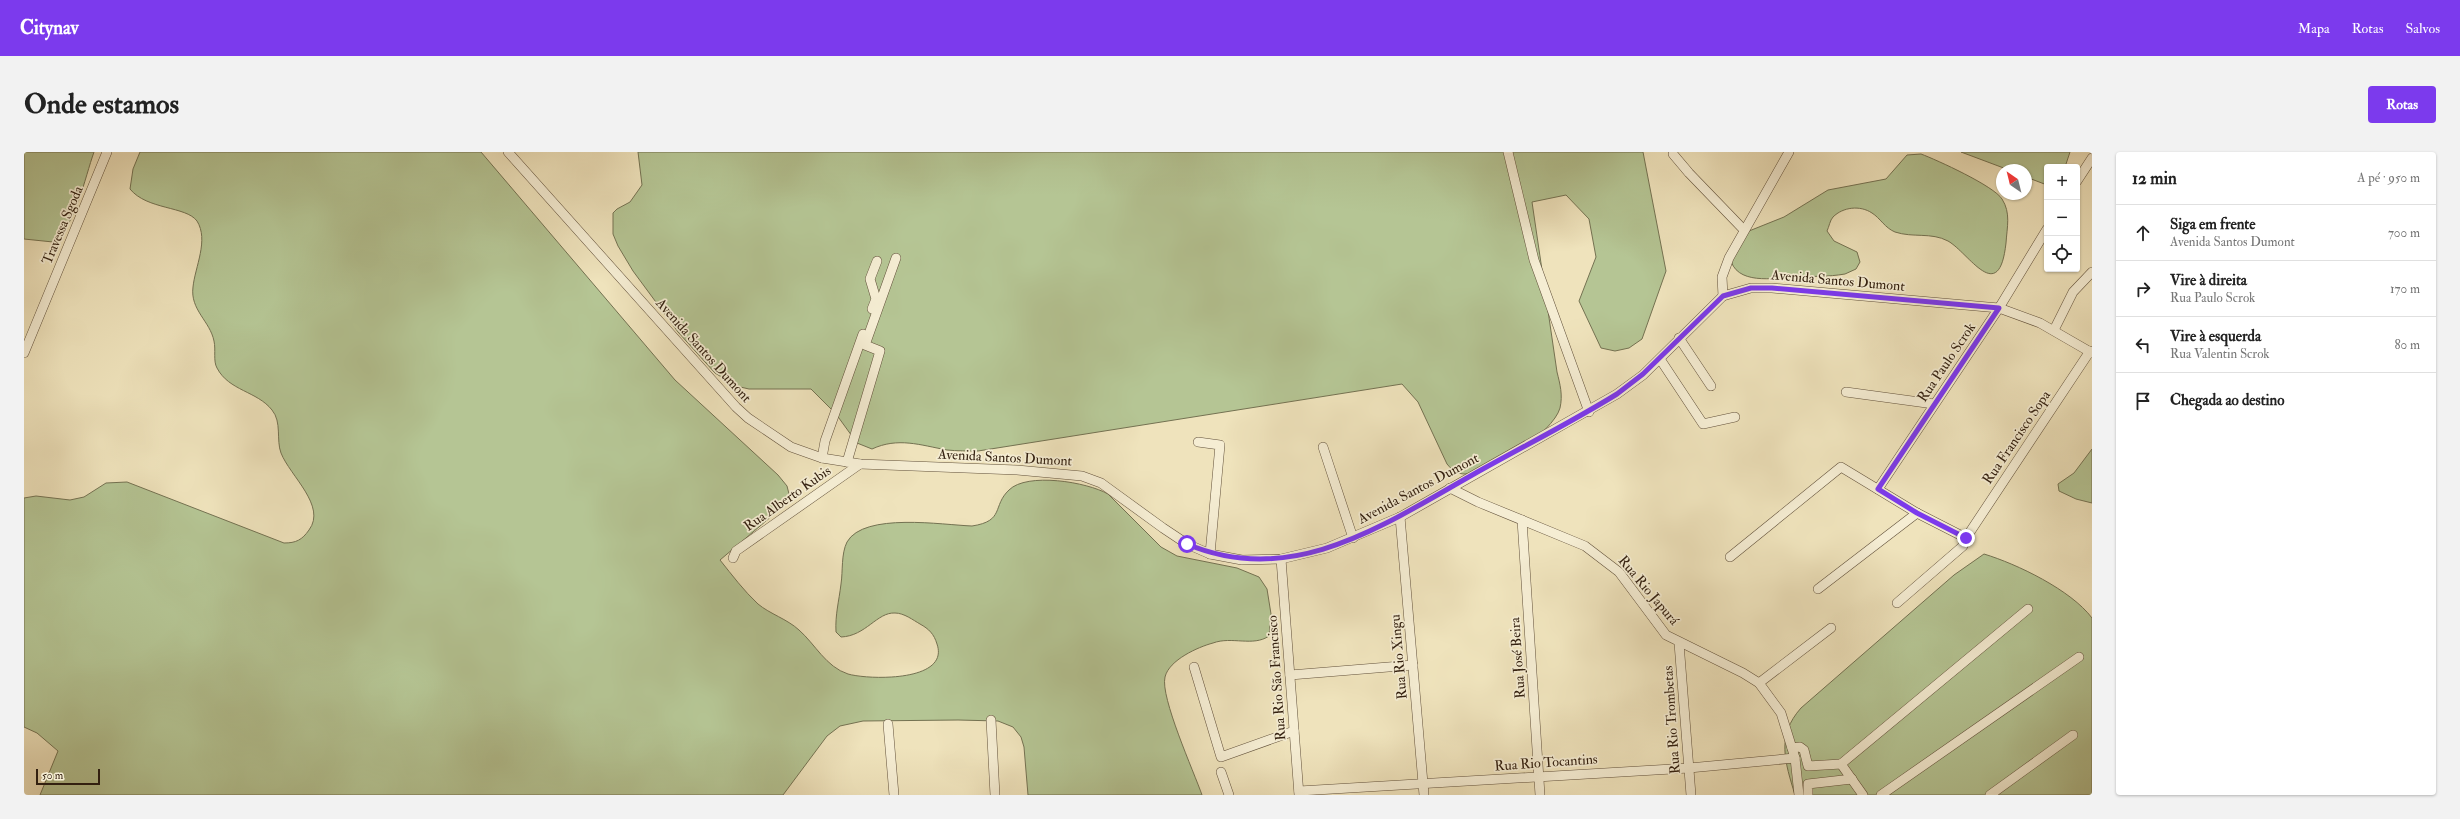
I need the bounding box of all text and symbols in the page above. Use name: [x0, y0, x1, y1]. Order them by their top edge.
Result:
text: Citynav: [20, 16, 79, 40]
text: Mapa: [2298, 20, 2330, 37]
text: Rotas: [2352, 20, 2383, 37]
text: Salvos: [2405, 20, 2440, 37]
button: Rotas: [2368, 86, 2436, 123]
text: Onde estamos: [24, 87, 179, 122]
north arrow: [1996, 164, 2032, 200]
map controls: [2044, 164, 2080, 272]
button: +: [2044, 164, 2080, 200]
text: 12 min: [2132, 168, 2177, 189]
text: A pé · 950 m: [2357, 170, 2420, 186]
street label: Travessa Sgoda: [38, 183, 87, 267]
button: −: [2044, 200, 2080, 236]
text: Siga em frente: [2170, 215, 2256, 234]
icon: ahead: [2132, 222, 2154, 244]
text: 700 m: [2388, 225, 2420, 241]
text: Avenida Santos Dumont: [2170, 234, 2295, 250]
button: locate: [2044, 236, 2080, 272]
street label: Avenida Santos Dumont: [1769, 266, 1906, 295]
text: Vire à direita: [2170, 271, 2247, 290]
icon: right: [2132, 278, 2154, 300]
text: 170 m: [2390, 281, 2420, 297]
text: Rua Paulo Scrok: [2170, 290, 2255, 306]
street label: Avenida Santos Dumont: [652, 294, 755, 406]
street label: Rua Paulo Scrok: [1914, 319, 1979, 405]
text: Vire à esquerda: [2170, 327, 2261, 346]
icon: left: [2132, 334, 2154, 356]
text: 80 m: [2394, 337, 2420, 353]
text: Rua Valentin Scrok: [2170, 346, 2270, 362]
street label: Rua Francisco Sopa: [1979, 387, 2055, 488]
icon: arrive: [2132, 390, 2154, 412]
text: Chegada ao destino: [2170, 391, 2285, 410]
street label: Avenida Santos Dumont: [936, 445, 1073, 470]
street label: Avenida Santos Dumont: [1354, 449, 1482, 528]
street label: Rua Alberto Kubis: [740, 462, 834, 535]
route end: [1957, 529, 1975, 547]
route start: [1178, 535, 1196, 553]
street label: Rua Rio Japurá: [1614, 552, 1683, 629]
street label: Rua Rio Xingu: [1386, 614, 1411, 700]
street label: Rua Rio São Francisco: [1264, 615, 1289, 741]
street label: Rua José Beira: [1506, 617, 1529, 699]
street label: Rua Rio Trombetas: [1659, 665, 1684, 775]
street label: Rua Rio Tocantins: [1494, 750, 1598, 775]
scale bar: [36, 767, 100, 786]
text: 50 m: [42, 769, 63, 782]

